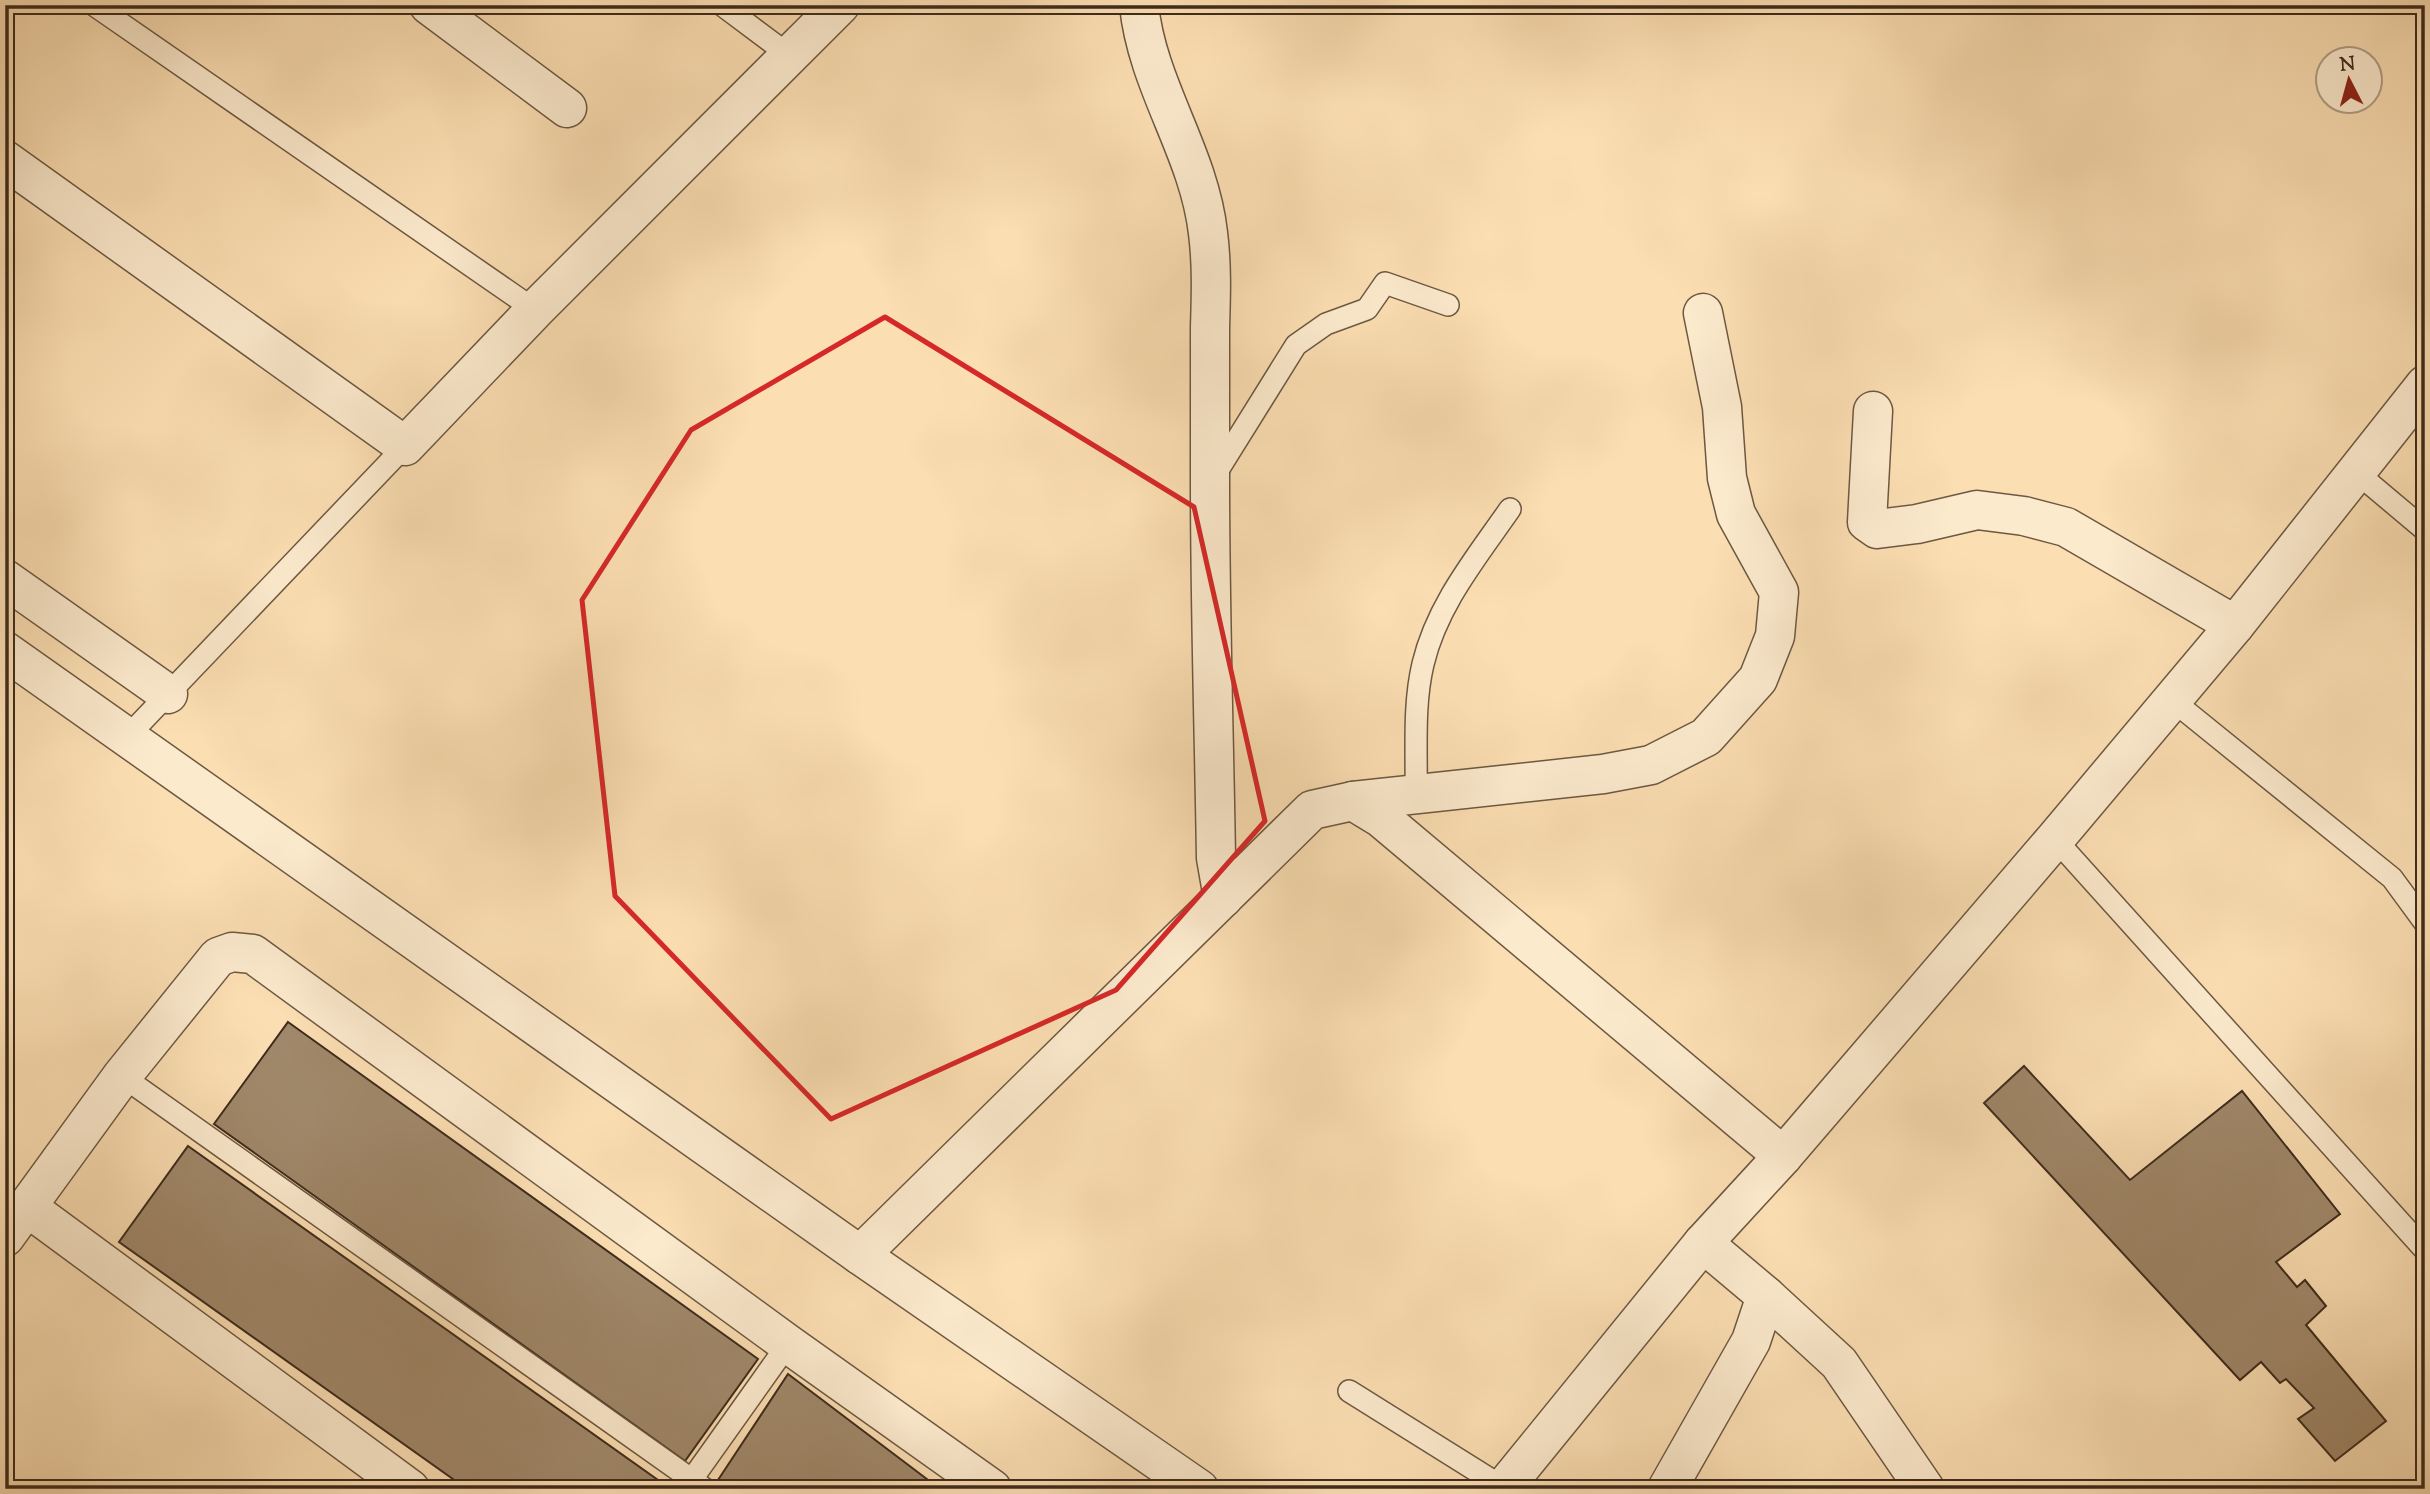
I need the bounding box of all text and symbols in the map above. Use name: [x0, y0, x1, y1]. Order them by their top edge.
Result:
north arrow: [2314, 46, 2384, 116]
text: N: [2339, 51, 2356, 80]

